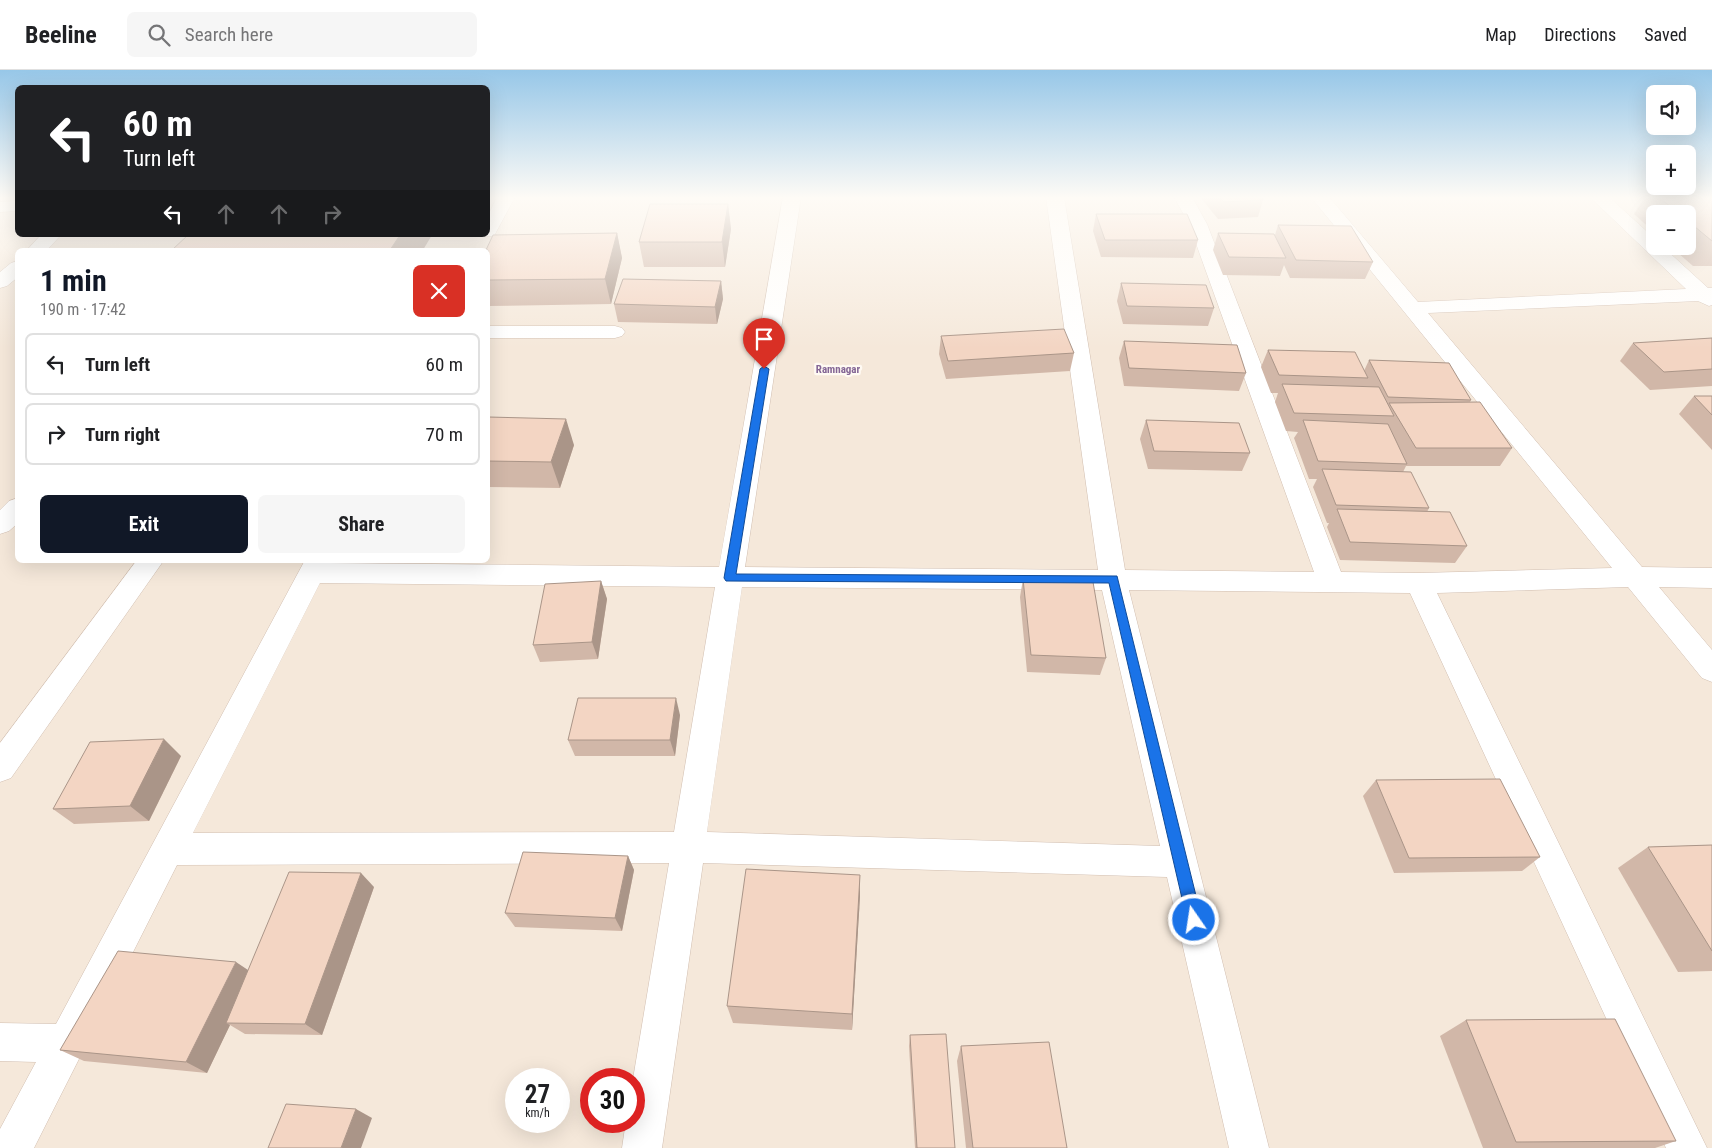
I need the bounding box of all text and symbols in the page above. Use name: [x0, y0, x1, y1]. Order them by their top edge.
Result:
search box: [127, 12, 477, 57]
text: Beeline: [25, 21, 97, 49]
icon: search: [145, 21, 173, 49]
text: Search here: [185, 23, 273, 46]
text: Map: [1485, 24, 1516, 45]
text: Directions: [1544, 24, 1616, 45]
text: Saved: [1644, 24, 1687, 45]
map controls: [1646, 85, 1696, 255]
button: sound: [1646, 85, 1696, 135]
text: 60 m: [123, 104, 192, 145]
icon: left: [40, 105, 105, 170]
button: +: [1646, 145, 1696, 195]
text: Turn left: [123, 146, 195, 171]
icon: left: [159, 200, 187, 228]
icon: ahead: [212, 200, 240, 228]
icon: ahead: [265, 200, 293, 228]
icon: right: [318, 200, 346, 228]
button: −: [1646, 205, 1696, 255]
text: 1 min: [40, 263, 107, 298]
button: close: [413, 265, 465, 317]
text: 190 m · 17:42: [40, 300, 126, 319]
pin: [743, 318, 785, 369]
icon: arrive: [750, 325, 778, 353]
icon: left: [42, 350, 70, 378]
text: Turn left: [85, 353, 150, 376]
text: 60 m: [426, 353, 463, 376]
district label: Ramnagar: [816, 363, 861, 376]
icon: right: [42, 420, 70, 448]
text: Turn right: [85, 423, 160, 446]
text: 70 m: [426, 423, 463, 446]
button: Exit: [40, 495, 248, 553]
button: Share: [258, 495, 465, 553]
position arrow: [1167, 893, 1219, 945]
speed limit sign: 30: [580, 1068, 645, 1133]
text: 27: [525, 1080, 550, 1109]
text: km/h: [525, 1106, 550, 1120]

